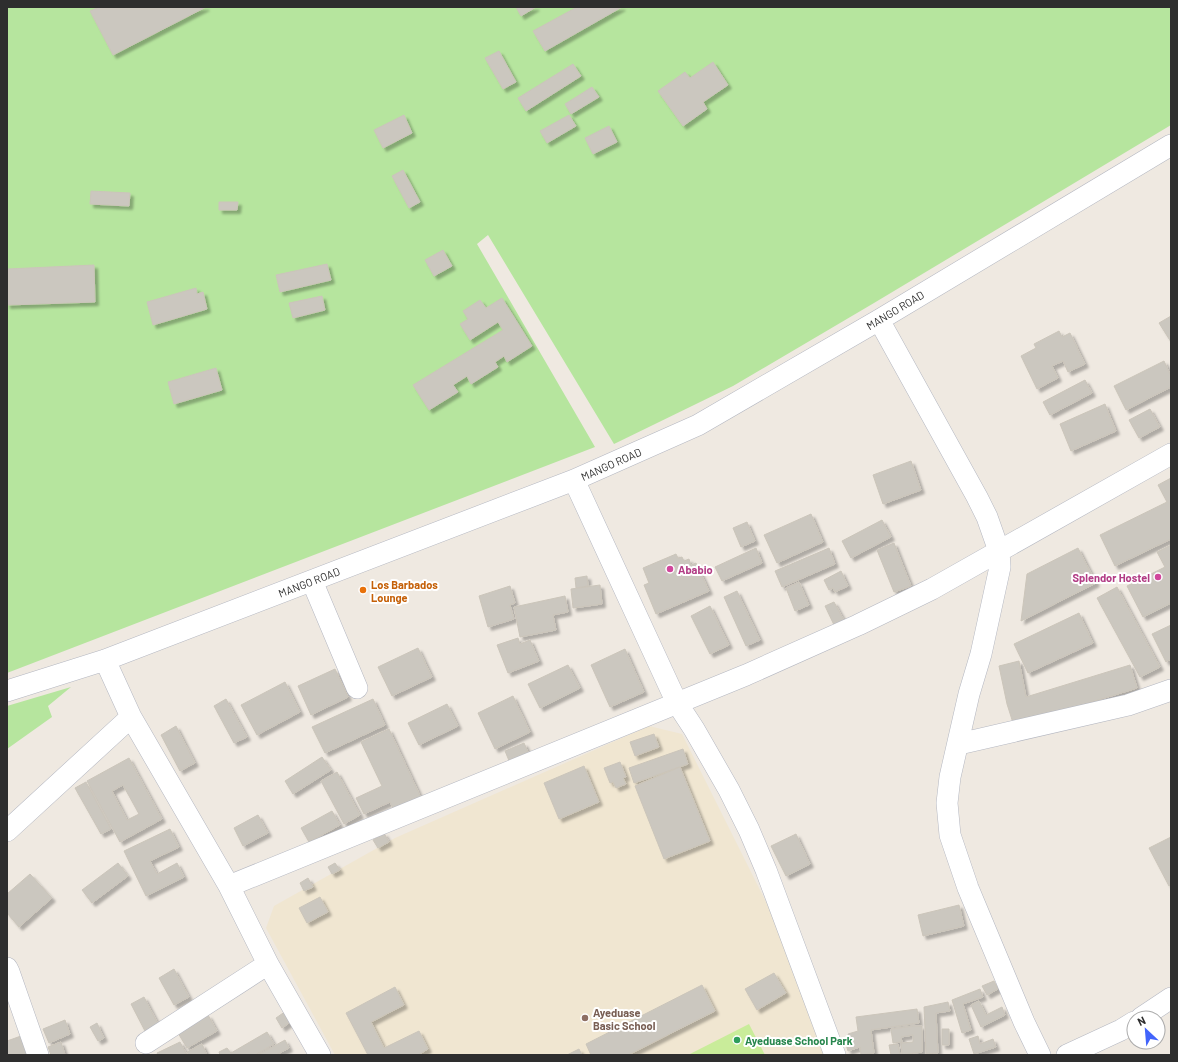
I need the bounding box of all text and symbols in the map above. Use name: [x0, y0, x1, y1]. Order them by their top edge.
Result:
street label: MANGO ROAD: [864, 288, 926, 332]
street label: MANGO ROAD: [579, 445, 643, 483]
place label: Ababio: [678, 563, 713, 576]
street label: MANGO ROAD: [276, 564, 342, 600]
marker: Ababio: [665, 564, 675, 574]
place label: Splendor Hostel: [1072, 571, 1150, 584]
marker: Splendor Hostel: [1153, 572, 1163, 582]
place label: Los Barbados Lounge: [371, 578, 438, 604]
marker: Los Barbados Lounge: [358, 585, 368, 595]
place label: Ayeduase Basic School: [593, 1006, 656, 1032]
north arrow: [1126, 1010, 1166, 1050]
marker: Ayeduase Basic School: [580, 1013, 590, 1023]
text: N: [1135, 1013, 1148, 1028]
place label: Ayeduase School Park: [745, 1034, 853, 1047]
marker: Ayeduase School Park: [732, 1035, 742, 1045]

